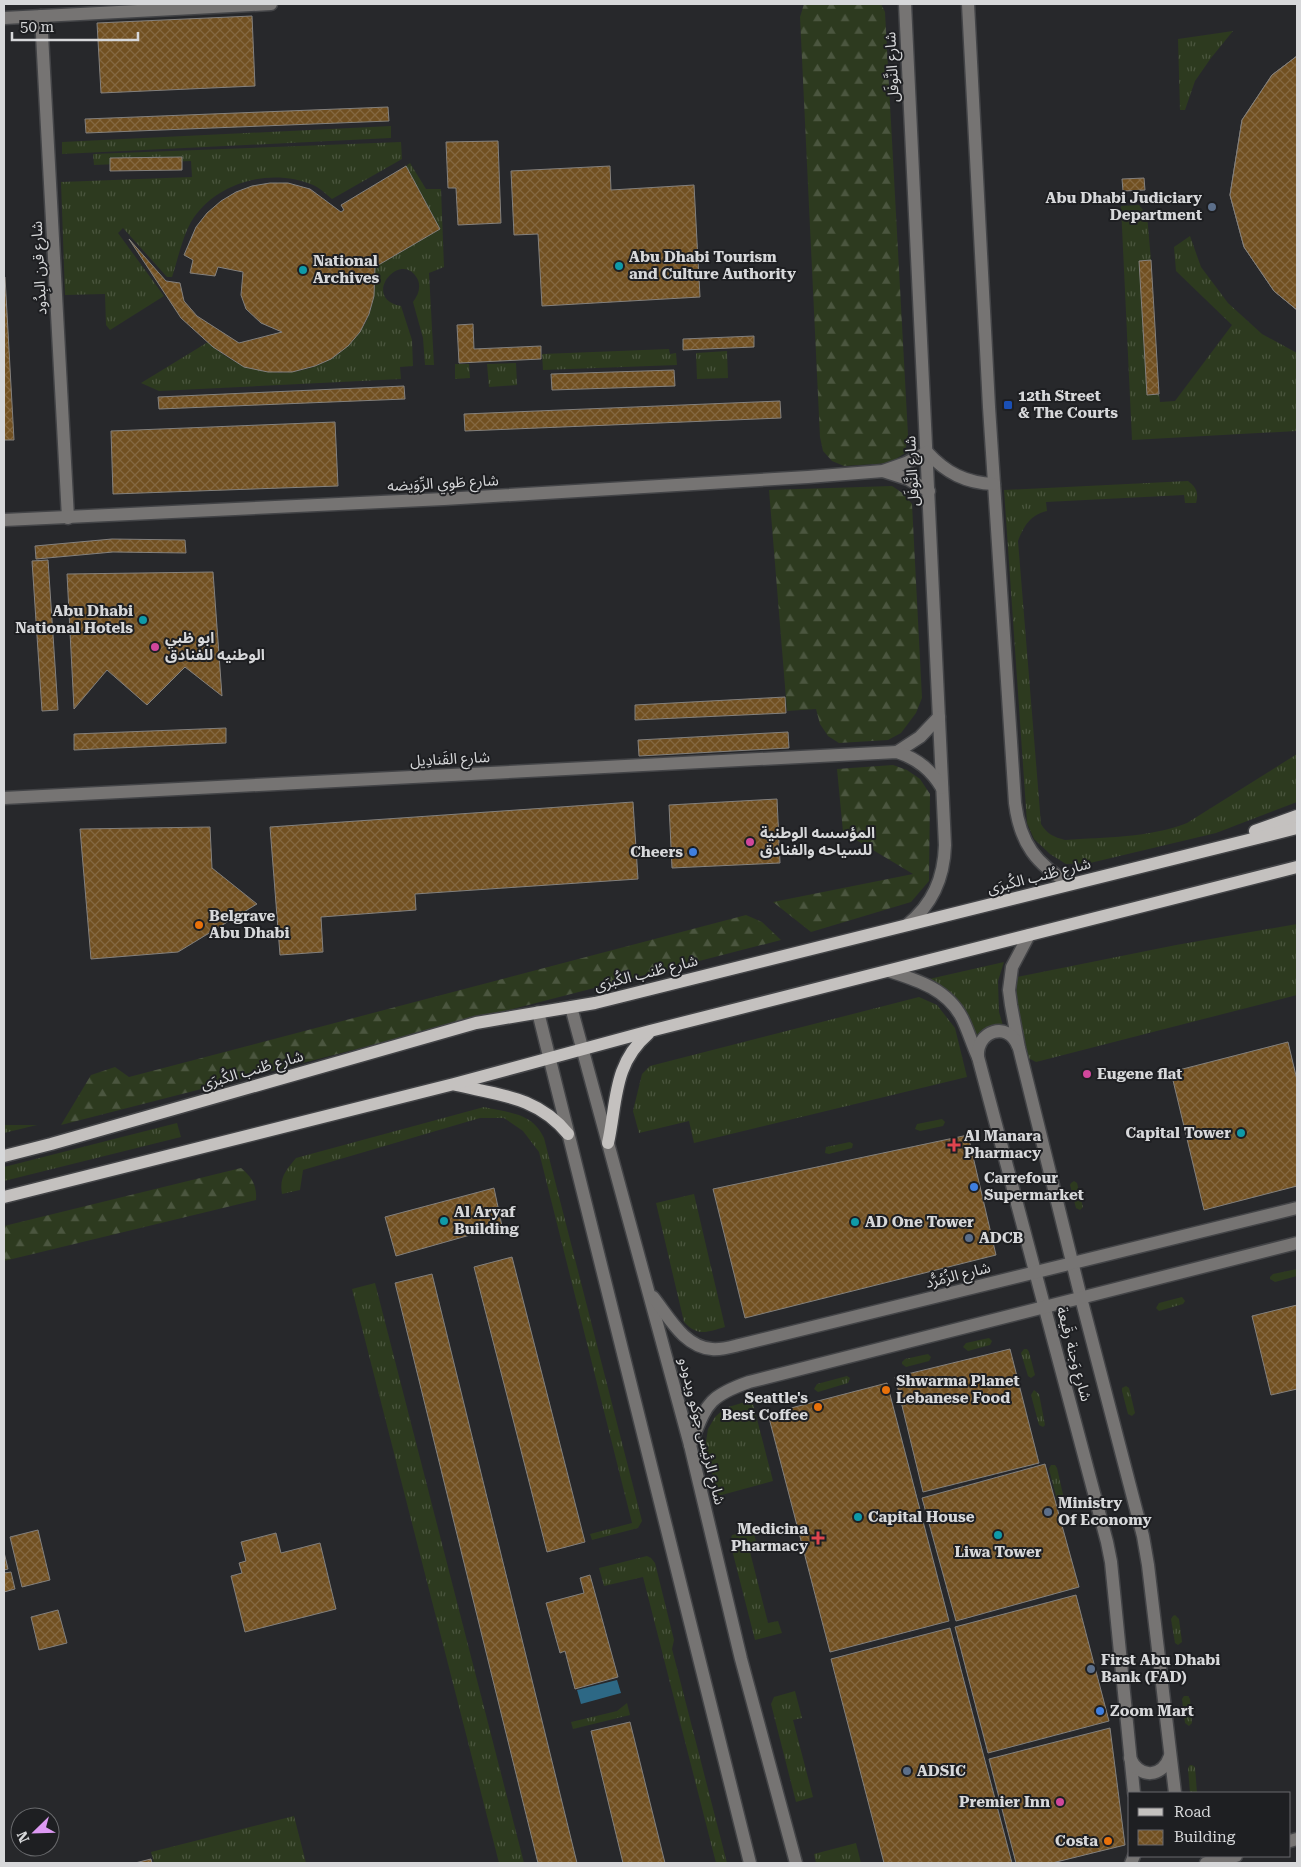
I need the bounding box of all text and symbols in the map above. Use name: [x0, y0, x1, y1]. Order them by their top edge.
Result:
scale bar: [12, 10, 139, 42]
text: 50 m: [20, 18, 55, 36]
street label: شارع النَّوفَل: [880, 31, 906, 103]
place label: Abu Dhabi Judiciary Department: [1045, 189, 1202, 224]
marker: Abu Dhabi Judiciary Department: [1206, 201, 1218, 213]
street label: شارع قرن البِدُود: [28, 220, 53, 316]
place label: Abu Dhabi Tourism and Culture Authority: [629, 248, 796, 283]
place label: National Archives: [313, 252, 380, 287]
marker: Abu Dhabi Tourism and Culture Authority: [613, 260, 625, 272]
marker: National Archives: [297, 264, 309, 276]
place label: 12th Street & The Courts: [1018, 387, 1118, 422]
marker: 12th Street & The Courts: [1002, 399, 1014, 411]
street label: شارع النَّوفَل: [900, 435, 926, 507]
street label: شارع طَوِي الرِّوَيضه: [387, 471, 500, 498]
place label: Abu Dhabi National Hotels: [15, 602, 133, 637]
marker: Abu Dhabi National Hotels: [137, 614, 149, 626]
place label: ابو ظبي الوطنيه للفنادق: [165, 629, 265, 664]
marker: ابو ظبي الوطنيه للفنادق: [149, 641, 161, 653]
street label: شارع القَنادِيل: [410, 748, 491, 773]
place label: المؤسسه الوطنية للسياحه والفنادق: [760, 824, 875, 859]
marker: المؤسسه الوطنية للسياحه والفنادق: [744, 836, 756, 848]
place label: Cheers: [630, 843, 683, 861]
marker: Cheers: [687, 846, 699, 858]
street label: شارع طُنب الكُبرَى: [985, 853, 1094, 900]
place label: Belgrave Abu Dhabi: [209, 907, 290, 942]
marker: Belgrave Abu Dhabi: [193, 919, 205, 931]
street label: شارع طُنب الكُبرَى: [592, 950, 701, 997]
street label: شارع طُنب الكُبرَى: [198, 1046, 307, 1096]
place label: Eugene flat: [1097, 1065, 1182, 1083]
marker: Eugene flat: [1081, 1068, 1093, 1080]
place label: Capital Tower: [1126, 1124, 1231, 1142]
place label: Al Manara Pharmacy: [964, 1127, 1041, 1162]
marker: Capital Tower: [1235, 1127, 1247, 1139]
marker: Al Manara Pharmacy: [948, 1139, 960, 1151]
place label: Carrefour Supermarket: [984, 1169, 1084, 1204]
marker: Carrefour Supermarket: [968, 1181, 980, 1193]
place label: Al Aryaf Building: [454, 1203, 520, 1238]
place label: AD One Tower: [865, 1213, 974, 1231]
marker: Al Aryaf Building: [438, 1215, 450, 1227]
marker: AD One Tower: [849, 1216, 861, 1228]
place label: ADCB: [979, 1229, 1023, 1247]
marker: ADCB: [963, 1232, 975, 1244]
street label: شارع الزُمُرُّد: [924, 1258, 993, 1295]
street label: شارع وَجنة رقَيعة: [1050, 1305, 1096, 1404]
street label: شارع الرئيس جوكو ويدودو: [672, 1355, 729, 1507]
place label: Shwarma Planet Lebanese Food: [896, 1372, 1020, 1407]
marker: Shwarma Planet Lebanese Food: [880, 1384, 892, 1396]
place label: Seattle's Best Coffee: [721, 1389, 808, 1424]
marker: Seattle's Best Coffee: [812, 1401, 824, 1413]
place label: Ministry Of Economy: [1058, 1494, 1152, 1529]
marker: Ministry Of Economy: [1042, 1506, 1054, 1518]
place label: Capital House: [868, 1508, 975, 1526]
marker: Capital House: [852, 1511, 864, 1523]
place label: Medicina Pharmacy: [731, 1520, 808, 1555]
marker: Liwa Tower: [992, 1529, 1004, 1541]
marker: Medicina Pharmacy: [812, 1532, 824, 1544]
place label: Liwa Tower: [954, 1543, 1042, 1561]
place label: First Abu Dhabi Bank (FAD): [1101, 1651, 1220, 1686]
marker: First Abu Dhabi Bank (FAD): [1085, 1663, 1097, 1675]
place label: Zoom Mart: [1110, 1702, 1194, 1720]
marker: Zoom Mart: [1094, 1705, 1106, 1717]
place label: ADSIC: [917, 1762, 966, 1780]
marker: ADSIC: [901, 1765, 913, 1777]
legend: [1128, 1792, 1291, 1857]
place label: Premier Inn: [959, 1793, 1050, 1811]
marker: Premier Inn: [1054, 1796, 1066, 1808]
text: Road: [1174, 1803, 1211, 1821]
north arrow: [10, 1807, 60, 1857]
text: Building: [1174, 1828, 1236, 1846]
text: N: [13, 1829, 33, 1845]
place label: Costa: [1055, 1832, 1098, 1850]
marker: Costa: [1102, 1835, 1114, 1847]

